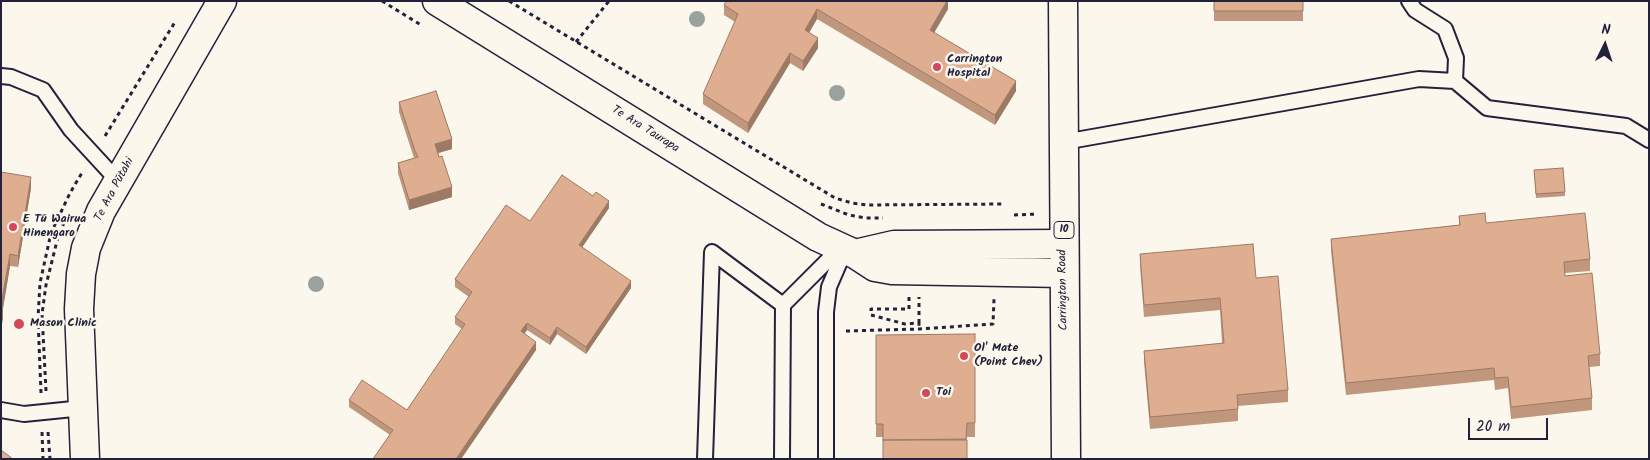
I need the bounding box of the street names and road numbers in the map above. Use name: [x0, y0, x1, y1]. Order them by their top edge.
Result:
street label: Te Ara Taurapa: [608, 103, 682, 157]
street label: Te Ara Pūtahi: [92, 156, 138, 224]
road number: 10: [1054, 222, 1074, 238]
street label: Carrington Road: [1056, 249, 1072, 331]

